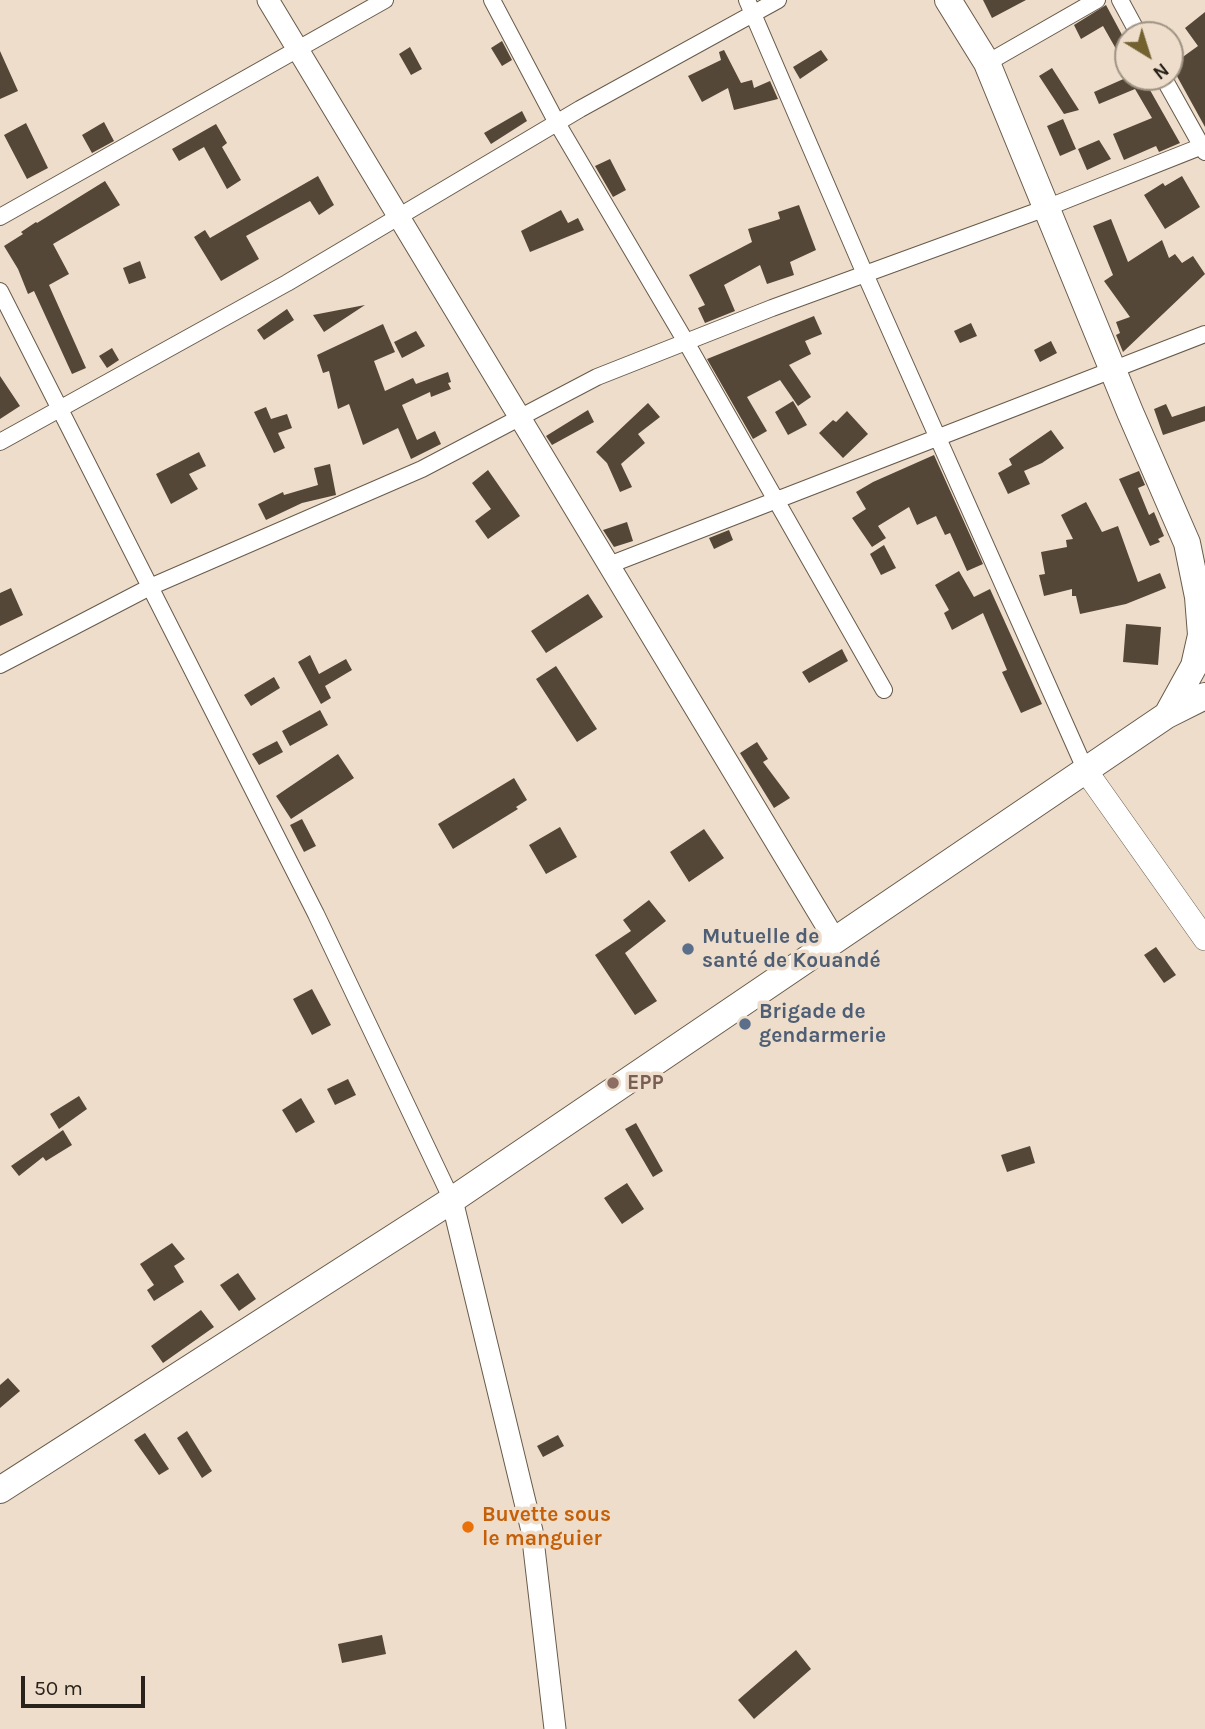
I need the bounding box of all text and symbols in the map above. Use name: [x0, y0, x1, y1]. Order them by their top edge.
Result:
north arrow: [1114, 21, 1184, 91]
text: N: [1149, 58, 1173, 84]
place label: Mutuelle de santé de Kouandé: [702, 924, 881, 974]
marker: Mutuelle de santé de Kouandé: [680, 941, 696, 957]
place label: Brigade de gendarmerie: [759, 999, 886, 1049]
marker: Brigade de gendarmerie: [737, 1016, 753, 1032]
place label: EPP: [627, 1070, 664, 1096]
marker: EPP: [605, 1075, 621, 1091]
place label: Buvette sous le manguier: [482, 1502, 611, 1552]
marker: Buvette sous le manguier: [460, 1519, 476, 1535]
scale bar: [24, 1662, 149, 1706]
text: 50 m: [34, 1676, 83, 1700]

